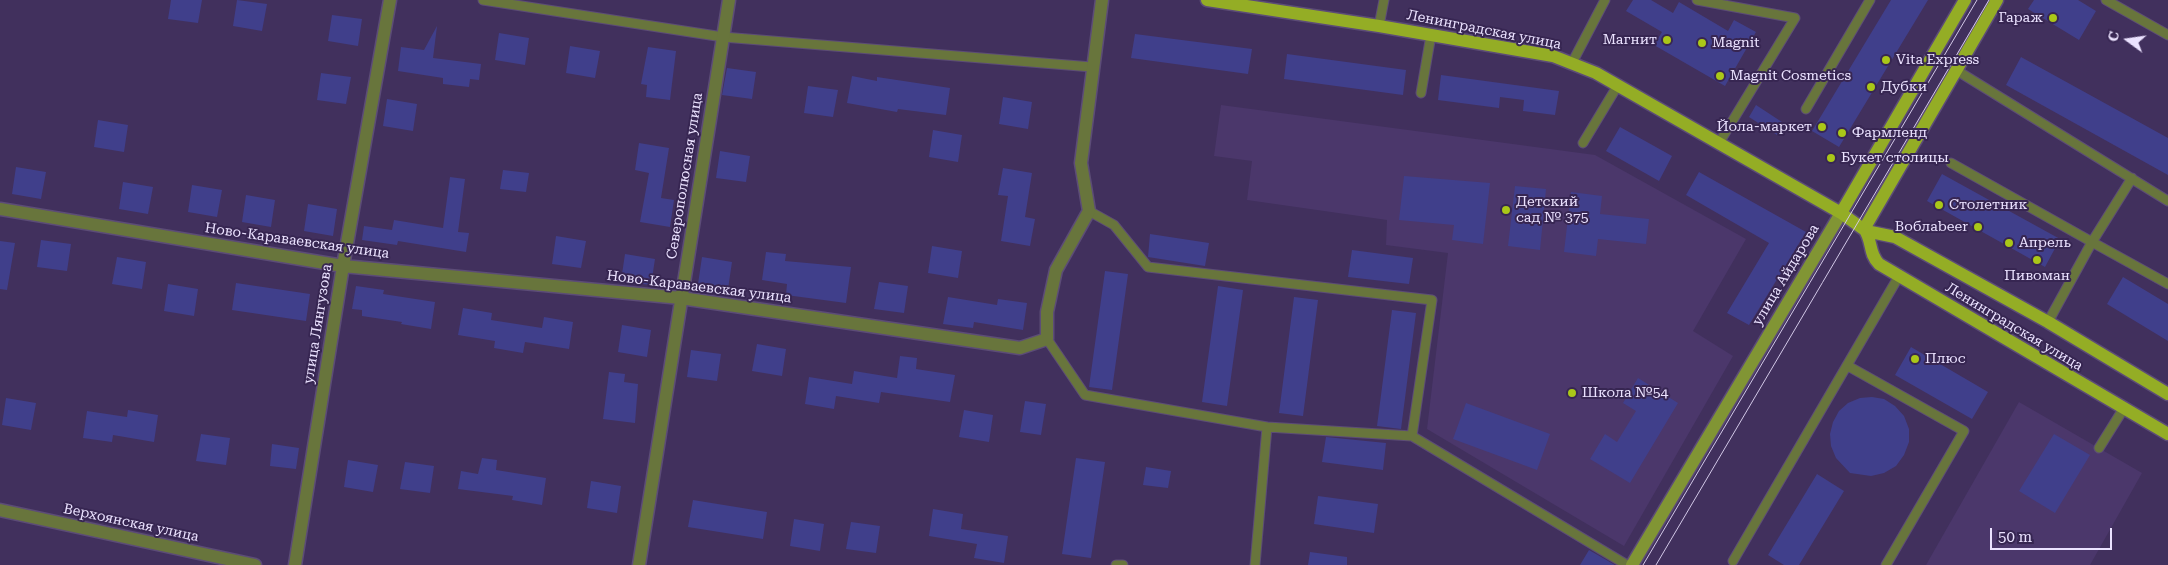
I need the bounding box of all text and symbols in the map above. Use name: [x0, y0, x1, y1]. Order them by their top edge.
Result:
street label: Ленинградская улица: [1405, 7, 1563, 53]
place label: Гараж: [1999, 10, 2043, 26]
marker: Гараж: [2047, 12, 2059, 24]
north arrow: [2103, 15, 2153, 65]
text: С: [2104, 30, 2122, 43]
place label: Магнит: [1603, 32, 1657, 48]
marker: Магнит: [1661, 34, 1673, 46]
place label: Magnit: [1712, 35, 1759, 51]
marker: Magnit: [1696, 37, 1708, 49]
place label: Vita Express: [1896, 52, 1979, 68]
marker: Vita Express: [1880, 54, 1892, 66]
place label: Magnit Cosmetics: [1730, 68, 1851, 84]
marker: Magnit Cosmetics: [1714, 70, 1726, 82]
place label: Дубки: [1881, 79, 1927, 95]
marker: Дубки: [1865, 81, 1877, 93]
street label: Северополюсная улица: [664, 91, 706, 261]
place label: Йола-маркет: [1717, 119, 1812, 135]
marker: Йола-маркет: [1816, 121, 1828, 133]
place label: Фармленд: [1852, 125, 1927, 141]
marker: Фармленд: [1836, 127, 1848, 139]
place label: Букет столицы: [1841, 150, 1949, 166]
marker: Букет столицы: [1825, 152, 1837, 164]
place label: Детский сад № 375: [1516, 194, 1589, 226]
place label: Столетник: [1949, 197, 2027, 213]
marker: Столетник: [1933, 199, 1945, 211]
marker: Детский сад № 375: [1500, 204, 1512, 216]
place label: Воблаbeer: [1895, 219, 1968, 235]
street label: Ново-Караваевская улица: [204, 220, 390, 262]
street label: улица Айдарова: [1749, 221, 1823, 329]
marker: Воблаbeer: [1972, 221, 1984, 233]
place label: Апрель: [2019, 235, 2071, 251]
marker: Апрель: [2003, 237, 2015, 249]
marker: Пивоман: [2031, 254, 2043, 266]
street label: улица Лянгузова: [300, 263, 336, 385]
street label: Ново-Караваевская улица: [606, 267, 792, 307]
place label: Пивоман: [2004, 268, 2070, 284]
street label: Ленинградская улица: [1942, 279, 2086, 375]
place label: Плюс: [1925, 351, 1966, 367]
marker: Плюс: [1909, 353, 1921, 365]
place label: Школа №54: [1582, 385, 1668, 401]
marker: Школа №54: [1566, 387, 1578, 399]
street label: Верхоянская улица: [62, 500, 200, 546]
scale bar: [1993, 518, 2116, 550]
text: 50 m: [1998, 528, 2032, 546]

